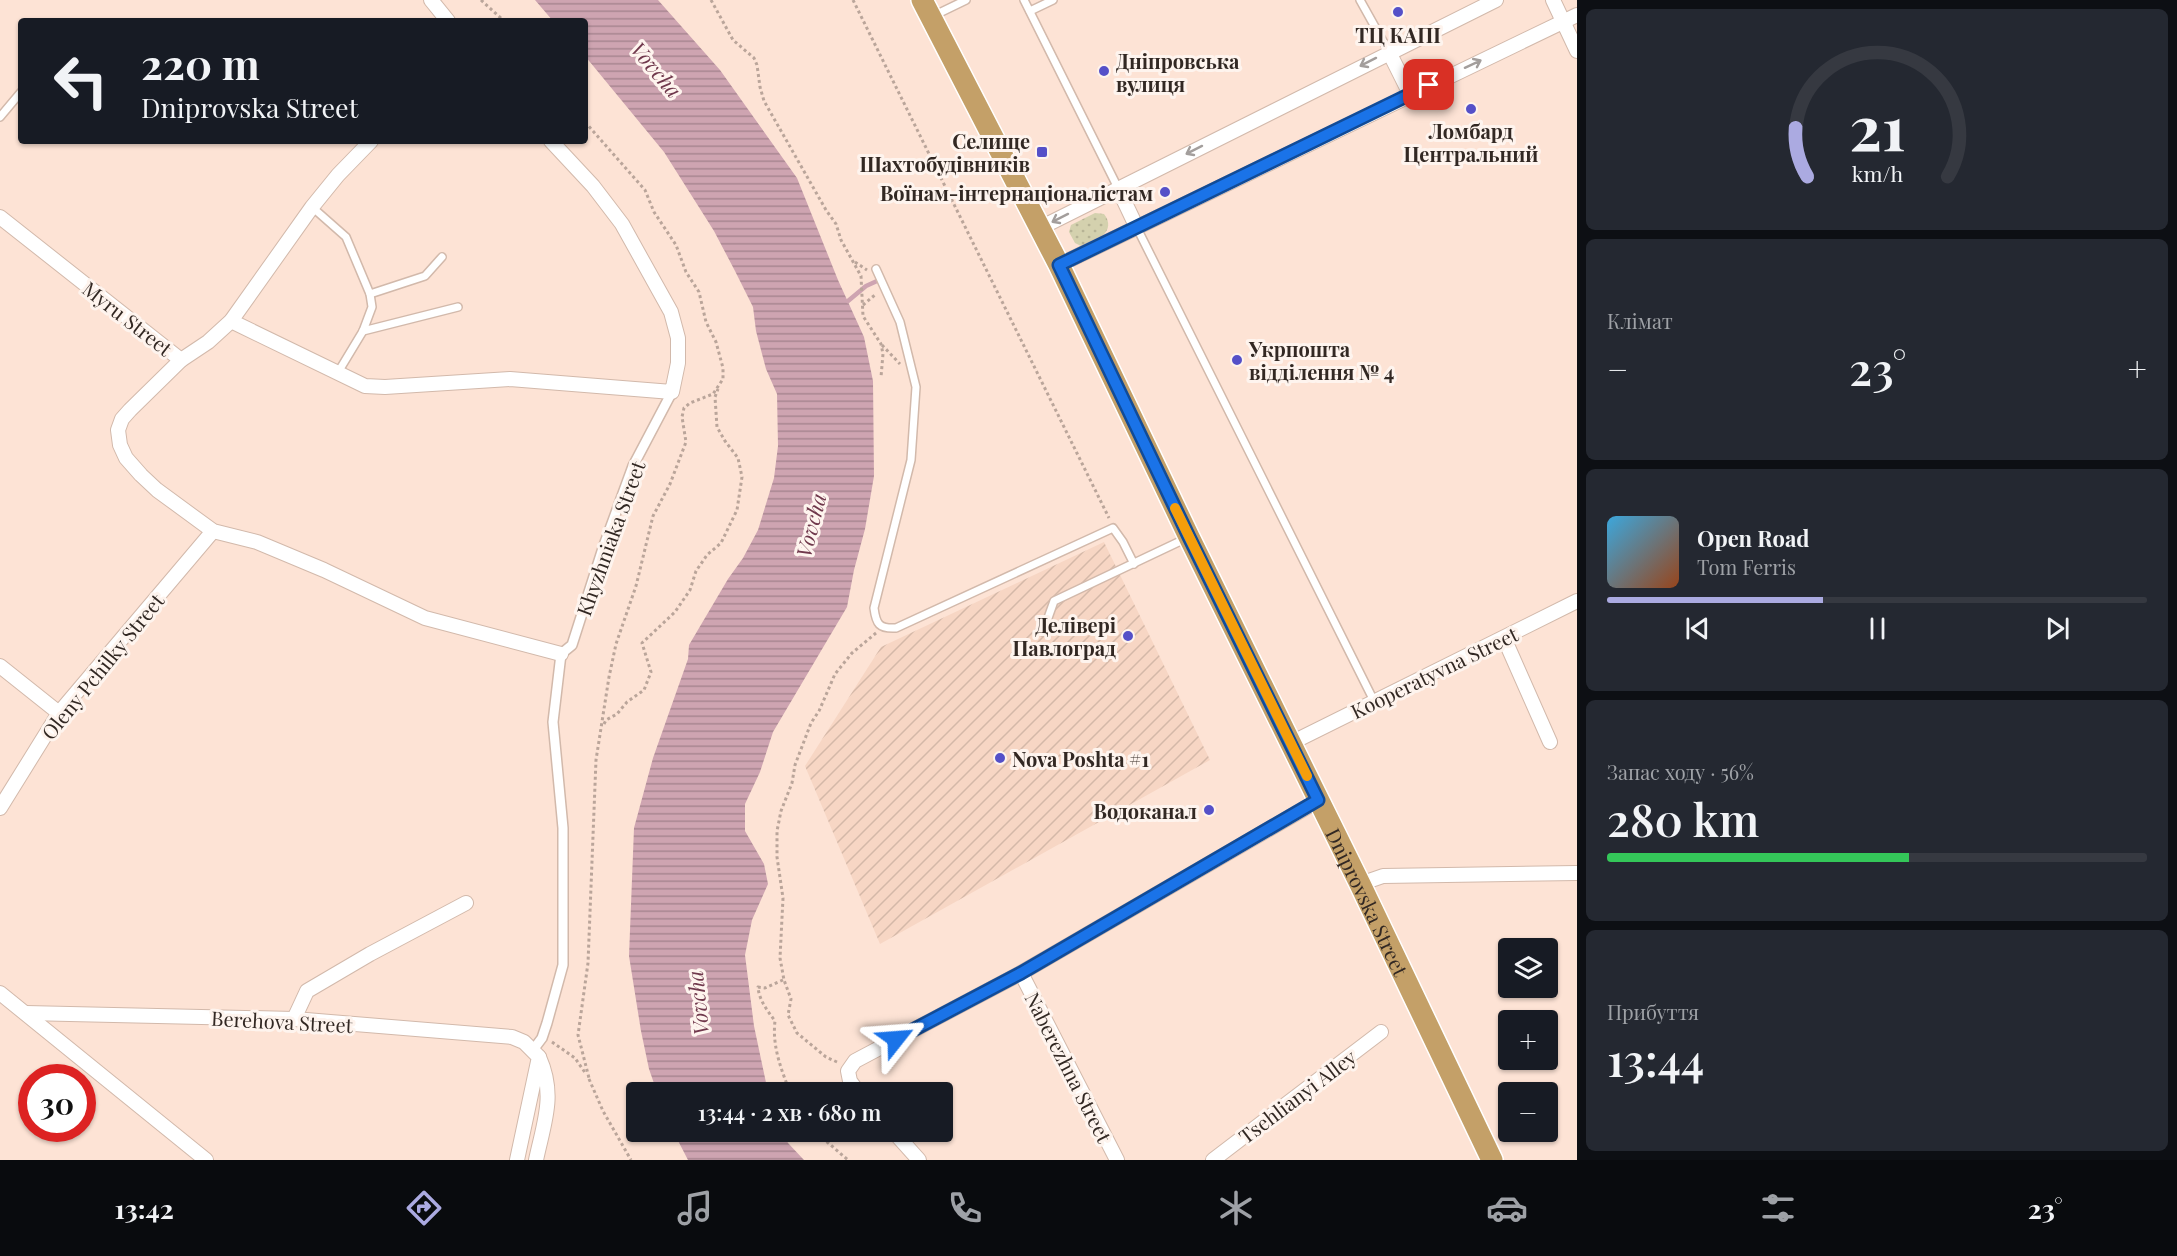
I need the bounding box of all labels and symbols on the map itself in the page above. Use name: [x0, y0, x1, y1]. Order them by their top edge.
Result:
marker: ТЦ КАПІ: [1391, 5, 1405, 19]
place label: ТЦ КАПІ: [1355, 21, 1441, 48]
water label: Vovcha: [625, 35, 689, 103]
place label: Дніпровська вулиця: [1116, 47, 1240, 97]
one-way arrow: [1359, 57, 1377, 69]
one-way arrow: [1464, 58, 1482, 70]
pin: [1403, 59, 1454, 110]
marker: Дніпровська вулиця: [1097, 64, 1111, 78]
marker: Ломбард Центральний: [1464, 102, 1478, 116]
place label: Ломбард Центральний: [1404, 117, 1538, 167]
place label: Селище Шахтобудівників: [859, 127, 1030, 177]
marker: Селище Шахтобудівників: [1035, 145, 1049, 159]
one-way arrow: [1185, 145, 1203, 156]
place label: Воїнам-інтернаціоналістам: [880, 179, 1153, 206]
marker: Воїнам-інтернаціоналістам: [1158, 185, 1172, 199]
one-way arrow: [1052, 212, 1070, 224]
street label: Myru Street: [78, 275, 179, 362]
place label: Укрпошта відділення № 4: [1248, 335, 1394, 385]
marker: Укрпошта відділення № 4: [1230, 353, 1244, 367]
street label: Khyzhniaka Street: [569, 456, 651, 619]
water label: Vovcha: [789, 490, 831, 560]
street label: Oleny Pchilky Street: [35, 587, 170, 745]
place label: Делівері Павлоград: [1012, 611, 1116, 661]
street label: Kooperatyvna Street: [1346, 619, 1523, 724]
marker: Делівері Павлоград: [1121, 629, 1135, 643]
place label: Nova Poshta #1: [1012, 745, 1150, 772]
marker: Nova Poshta #1: [993, 751, 1007, 765]
place label: Водоканал: [1094, 797, 1197, 824]
marker: Водоканал: [1202, 803, 1216, 817]
street label: Dniprovska Street: [1321, 823, 1416, 981]
water label: Vovcha: [680, 969, 714, 1037]
street label: Naberezhna Street: [1019, 987, 1119, 1148]
street label: Berehova Street: [210, 1004, 354, 1038]
position arrow: [864, 1007, 928, 1071]
street label: Tsehlianyi Alley: [1233, 1043, 1361, 1149]
speed limit sign: 30: [18, 1064, 96, 1142]

